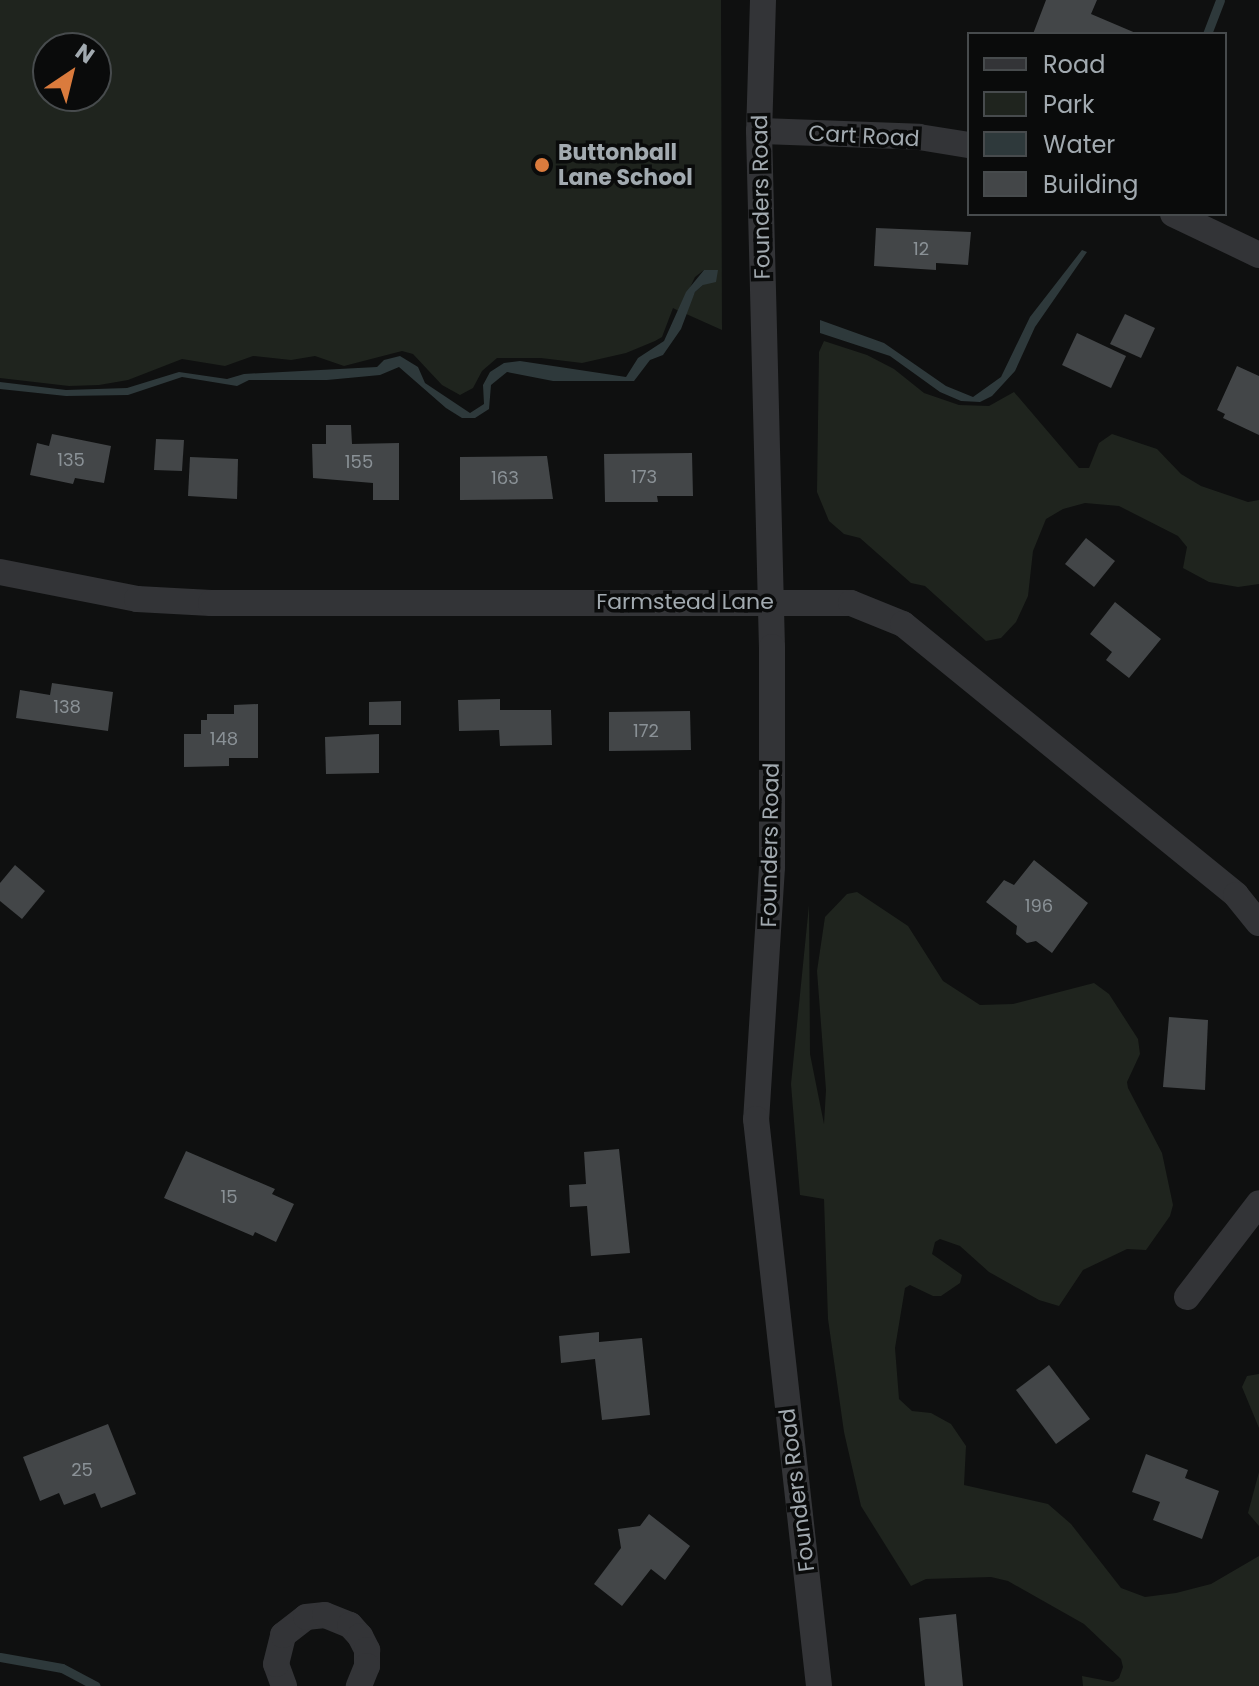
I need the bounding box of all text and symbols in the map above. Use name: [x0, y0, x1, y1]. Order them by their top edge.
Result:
north arrow: [32, 32, 112, 112]
legend: [967, 32, 1227, 216]
text: N: [69, 36, 101, 71]
text: Road: [1043, 48, 1105, 81]
text: Park: [1043, 88, 1094, 121]
street label: Founders Road: [746, 114, 776, 280]
street label: Cart Road: [808, 120, 920, 152]
text: Water: [1043, 128, 1115, 161]
place label: Buttonball Lane School: [558, 139, 693, 190]
marker: Buttonball Lane School: [533, 156, 551, 174]
text: Building: [1043, 168, 1139, 201]
house number: 12: [913, 238, 929, 260]
house number: 135: [57, 449, 85, 471]
house number: 155: [345, 451, 373, 473]
house number: 173: [631, 466, 657, 488]
house number: 163: [491, 467, 519, 489]
street label: Farmstead Lane: [596, 589, 774, 615]
house number: 138: [53, 696, 81, 718]
house number: 172: [633, 720, 659, 742]
house number: 148: [210, 728, 238, 750]
street label: Founders Road: [755, 762, 785, 928]
house number: 196: [1025, 895, 1053, 917]
house number: 15: [220, 1186, 238, 1208]
street label: Founders Road: [774, 1407, 820, 1573]
house number: 25: [71, 1459, 93, 1481]

